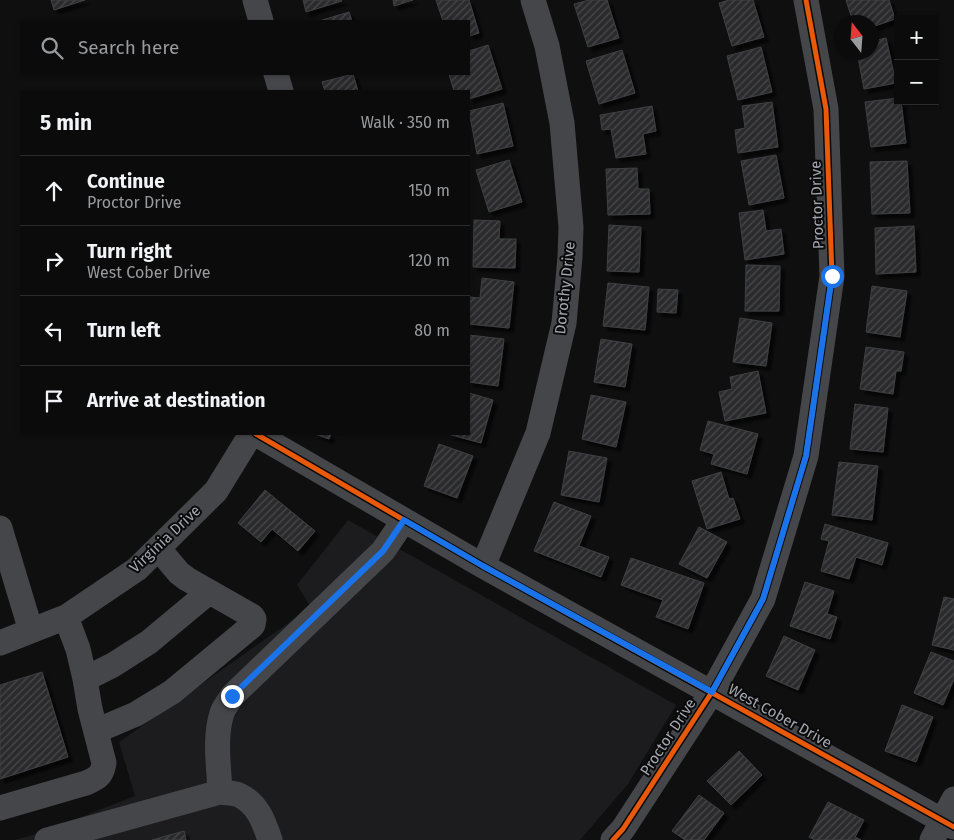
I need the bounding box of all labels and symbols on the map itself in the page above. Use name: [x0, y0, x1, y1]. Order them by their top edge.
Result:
north arrow: [834, 15, 879, 60]
street label: Proctor Drive: [806, 160, 828, 250]
street label: Dorothy Drive: [551, 241, 579, 335]
route start: [821, 265, 844, 288]
street label: Virginia Drive: [126, 502, 204, 576]
street label: West Cober Drive: [725, 680, 835, 752]
route end: [221, 685, 244, 708]
street label: Proctor Drive: [636, 695, 700, 779]

